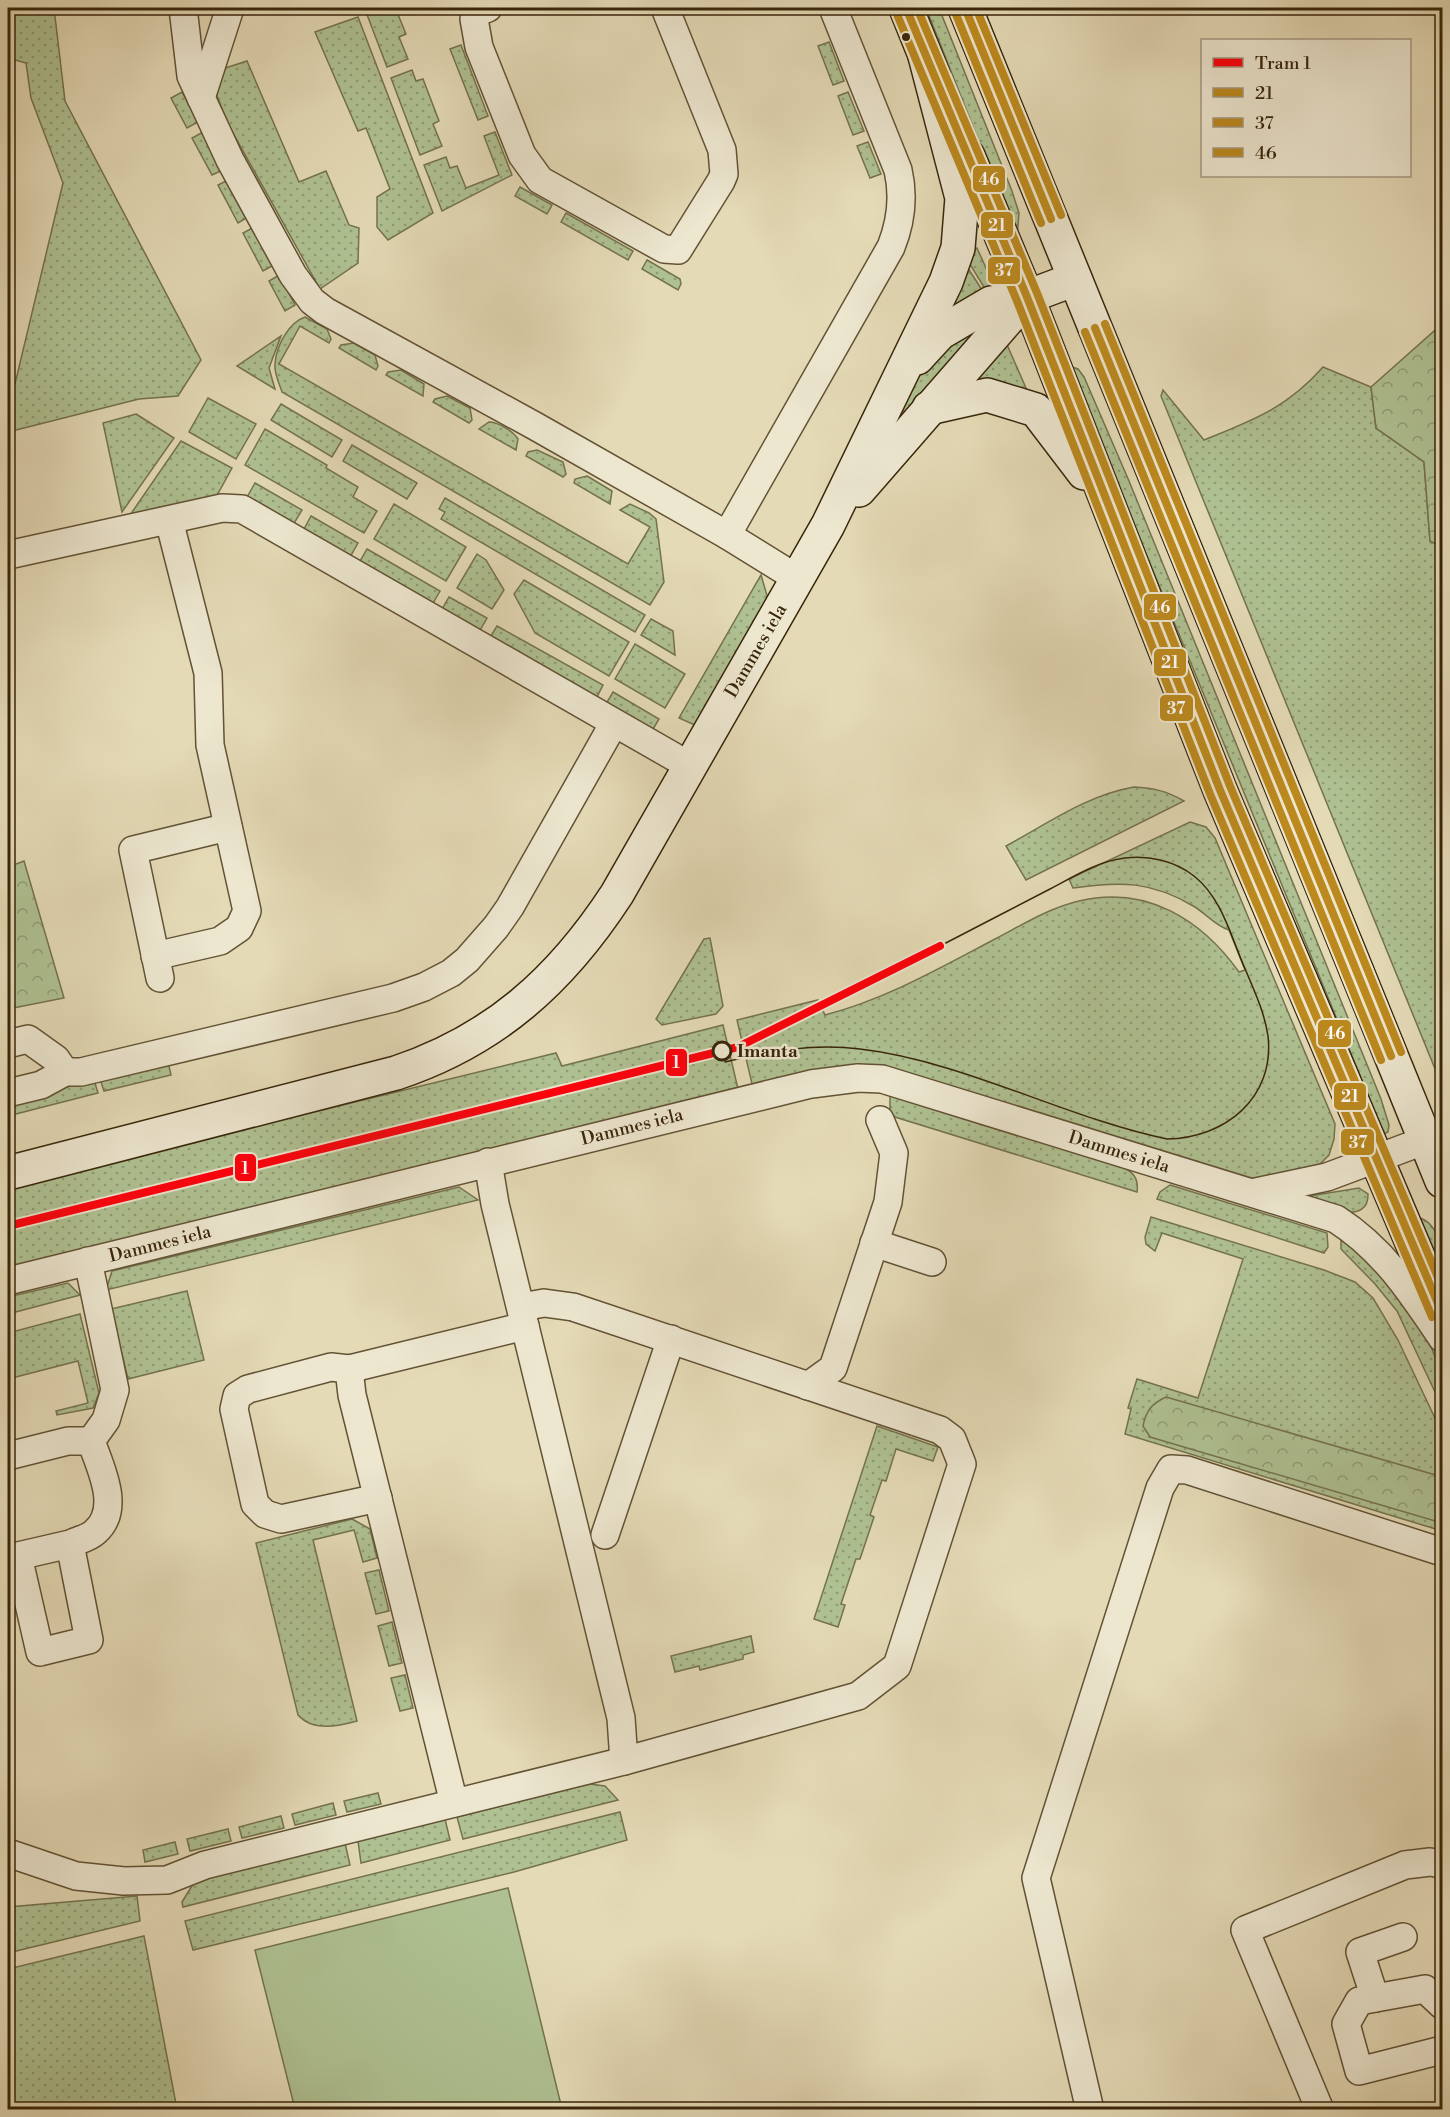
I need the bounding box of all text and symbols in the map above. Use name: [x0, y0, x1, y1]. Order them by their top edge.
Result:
unlabelled marker: [900, 31, 912, 43]
legend: [1201, 39, 1411, 177]
text: Tram 1: [1255, 52, 1311, 75]
text: 21: [1255, 82, 1273, 105]
text: 37: [1255, 112, 1274, 135]
text: 46: [1255, 142, 1277, 165]
line badge: 46: [972, 165, 1006, 193]
text: 46: [979, 170, 999, 190]
line badge: 21: [980, 211, 1014, 239]
text: 21: [988, 216, 1006, 236]
line badge: 37: [987, 256, 1021, 285]
text: 37: [995, 261, 1014, 281]
line badge: 46: [1143, 593, 1177, 621]
text: 46: [1150, 598, 1170, 618]
street label: Dammes iela: [720, 599, 793, 702]
line badge: 21: [1153, 648, 1187, 677]
text: 21: [1161, 653, 1179, 673]
line badge: 37: [1159, 694, 1194, 722]
text: 37: [1167, 699, 1186, 719]
line badge: 46: [1317, 1019, 1352, 1048]
text: 46: [1325, 1024, 1345, 1044]
place label: Imanta: [737, 1040, 798, 1063]
marker: Imanta: [712, 1041, 732, 1061]
line badge: 1: [665, 1048, 688, 1077]
text: 1: [672, 1053, 680, 1073]
line badge: 21: [1333, 1082, 1367, 1111]
text: 21: [1341, 1087, 1359, 1107]
street label: Dammes iela: [578, 1103, 686, 1151]
street label: Dammes iela: [1066, 1126, 1173, 1179]
line badge: 37: [1340, 1128, 1375, 1156]
text: 37: [1349, 1133, 1368, 1153]
line badge: 1: [234, 1153, 257, 1182]
text: 1: [241, 1159, 249, 1179]
street label: Dammes iela: [106, 1220, 214, 1268]

